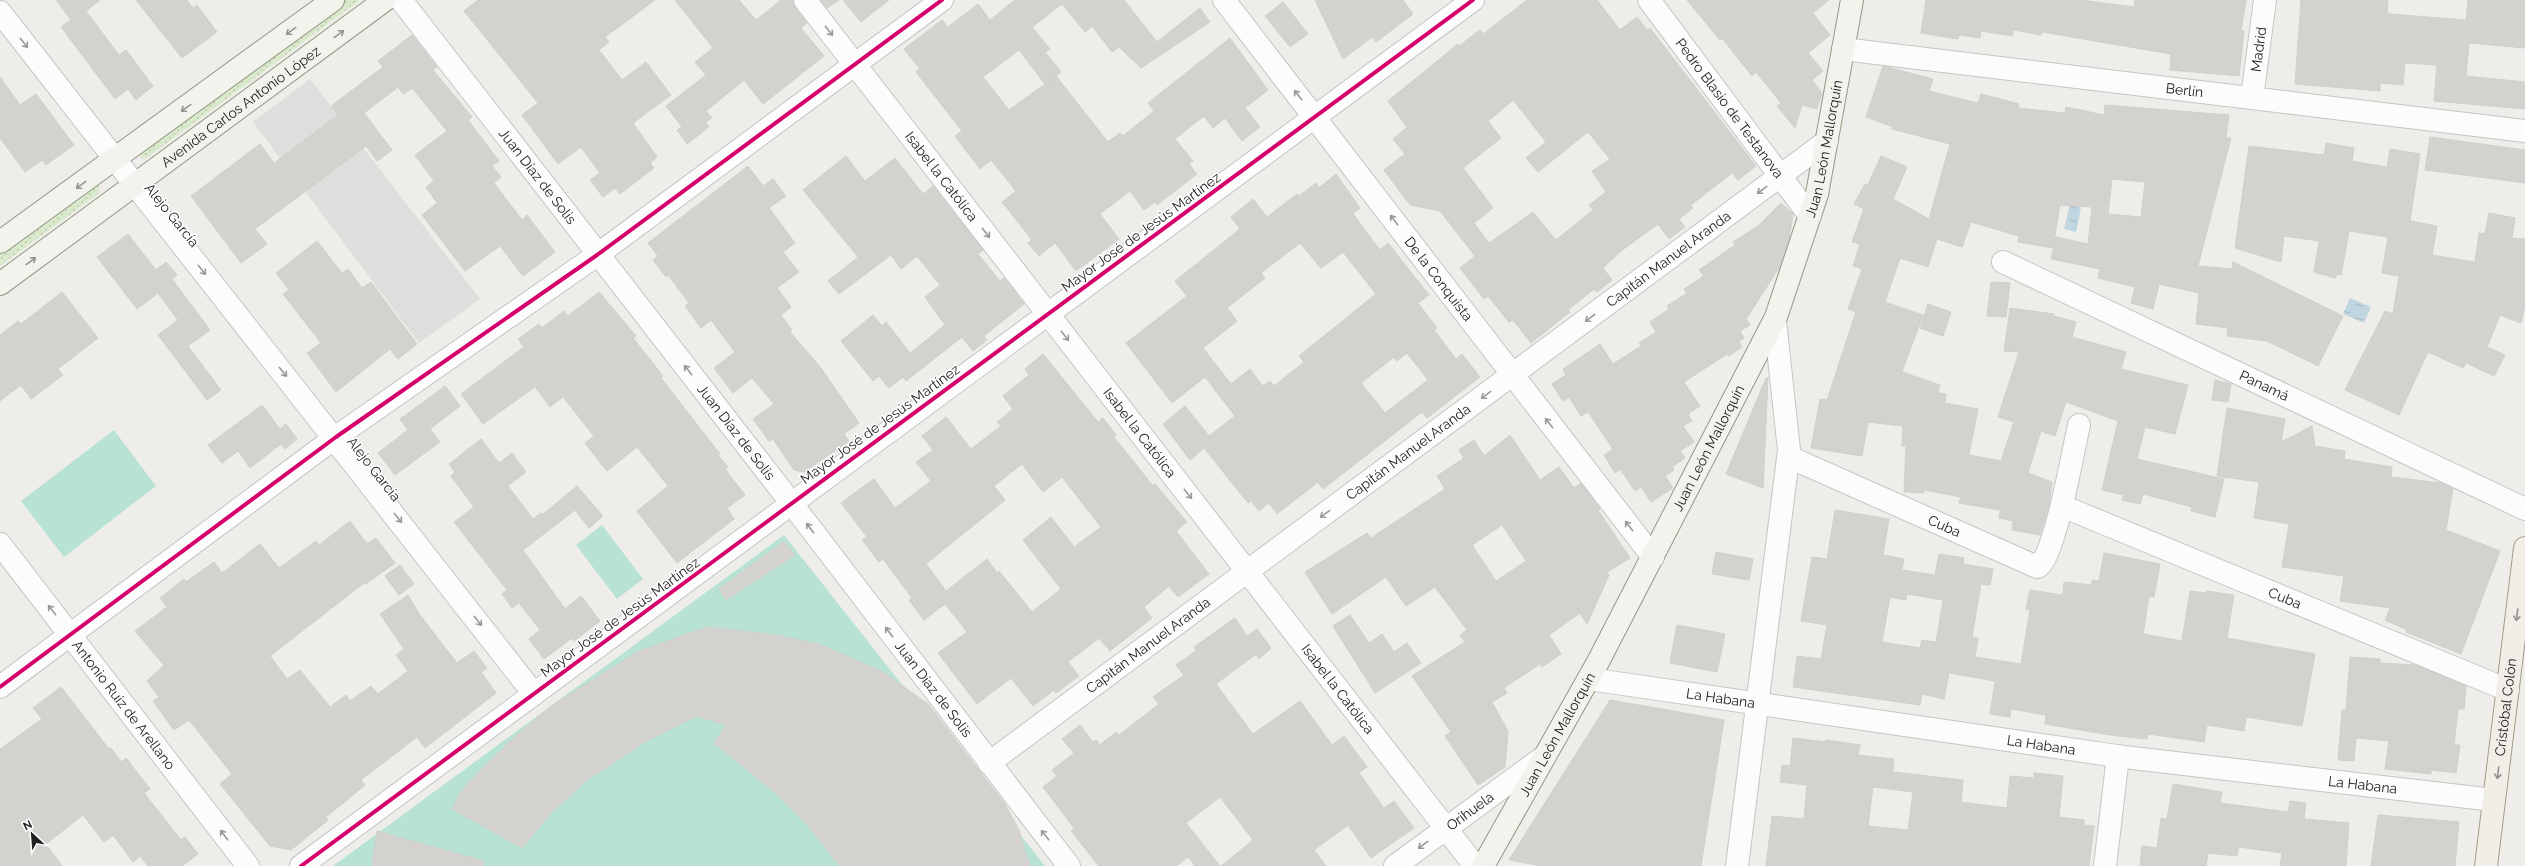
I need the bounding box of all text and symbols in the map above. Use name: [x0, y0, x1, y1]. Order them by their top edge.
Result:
one-way arrow: [825, 25, 833, 36]
street label: Madrid: [2248, 26, 2269, 73]
one-way arrow: [285, 27, 296, 36]
one-way arrow: [333, 30, 344, 38]
street label: Pedro Blasio de Testanova: [1672, 35, 1787, 181]
one-way arrow: [20, 38, 28, 49]
street label: Avenida Carlos Antonio López: [158, 43, 323, 170]
street label: Juan León Mallorquín: [1802, 79, 1845, 219]
street label: Berlín: [2165, 80, 2204, 100]
one-way arrow: [1293, 89, 1302, 100]
one-way arrow: [180, 104, 191, 112]
street label: Juan Díaz de Solis: [496, 125, 580, 227]
street label: Isabel la Católica: [902, 128, 981, 224]
street label: Mayor José de Jesús Martínez: [1058, 169, 1224, 295]
street label: Alejo García: [141, 180, 203, 250]
one-way arrow: [75, 181, 86, 189]
one-way arrow: [1757, 186, 1768, 194]
street label: Capitán Manuel Aranda: [1603, 207, 1734, 310]
one-way arrow: [1389, 215, 1398, 226]
one-way arrow: [981, 228, 990, 239]
street label: De la Conquista: [1401, 234, 1476, 324]
one-way arrow: [26, 257, 37, 265]
one-way arrow: [198, 265, 206, 276]
one-way arrow: [1585, 314, 1596, 322]
one-way arrow: [1061, 331, 1069, 342]
street label: Mayor José de Jesús Martínez: [797, 361, 963, 487]
one-way arrow: [683, 365, 692, 376]
one-way arrow: [279, 366, 287, 377]
street label: Panamá: [2237, 367, 2291, 404]
street label: Juan Díaz de Solis: [694, 381, 778, 483]
street label: Juan León Mallorquín: [1669, 382, 1748, 514]
street label: Isabel la Católica: [1100, 385, 1179, 481]
one-way arrow: [1481, 391, 1492, 399]
street label: Capitán Manuel Aranda: [1343, 401, 1473, 503]
one-way arrow: [1545, 418, 1554, 429]
street label: Alejo García: [344, 434, 404, 504]
one-way arrow: [1183, 489, 1192, 500]
one-way arrow: [1320, 510, 1331, 518]
one-way arrow: [394, 512, 402, 523]
street label: Cuba: [1926, 512, 1963, 540]
one-way arrow: [1625, 521, 1634, 532]
one-way arrow: [806, 523, 815, 534]
street label: Mayor José de Jesús Martínez: [537, 554, 703, 680]
street label: Cuba: [2266, 584, 2304, 612]
street label: Capitán Manuel Aranda: [1083, 594, 1213, 696]
one-way arrow: [47, 604, 56, 615]
one-way arrow: [2513, 608, 2521, 621]
one-way arrow: [473, 615, 482, 626]
one-way arrow: [885, 626, 893, 637]
street label: Antonio Ruiz de Arellano: [69, 637, 179, 773]
street label: Juan Díaz de Solis: [892, 638, 976, 740]
street label: Isabel la Católica: [1298, 641, 1378, 737]
street label: Cristóbal Colón: [2492, 657, 2519, 757]
street label: Juan León Mallorquín: [1516, 670, 1598, 799]
street label: La Habana: [1685, 685, 1756, 711]
street label: La Habana: [2006, 732, 2077, 758]
one-way arrow: [2494, 766, 2501, 779]
street label: La Habana: [2327, 773, 2398, 797]
street label: Orihuela: [1443, 788, 1497, 834]
north arrow: [12, 814, 52, 854]
text: N: [21, 818, 34, 833]
one-way arrow: [220, 830, 229, 841]
one-way arrow: [1041, 830, 1049, 841]
one-way arrow: [1418, 841, 1429, 849]

